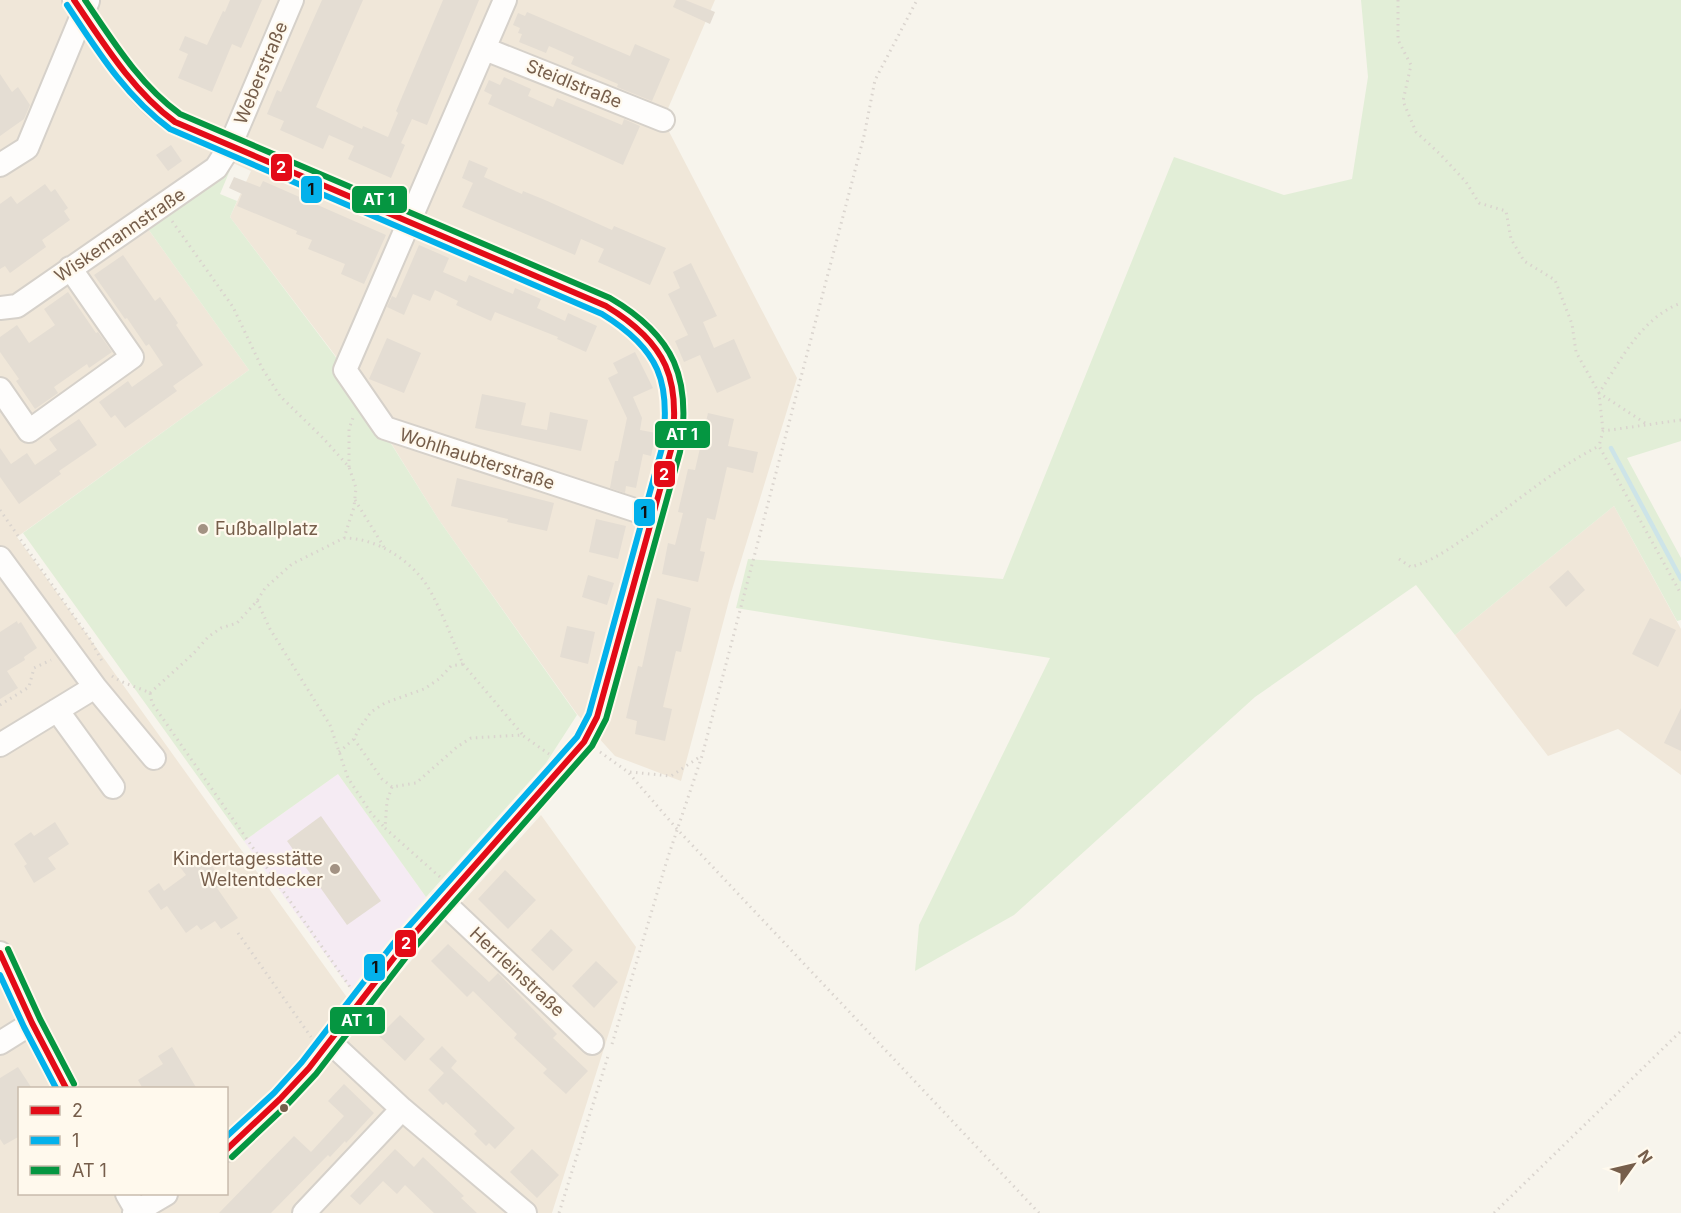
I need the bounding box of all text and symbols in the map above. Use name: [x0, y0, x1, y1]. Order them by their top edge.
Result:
street label: Weberstraße: [229, 18, 292, 127]
street label: Steidlstraße: [523, 55, 625, 112]
line badge: 2: [270, 153, 293, 182]
text: 2: [276, 157, 286, 177]
line badge: 1: [300, 175, 323, 204]
text: 1: [308, 179, 314, 199]
street label: Wiskemannstraße: [51, 183, 189, 286]
line badge: AT 1: [351, 185, 408, 214]
text: AT 1: [363, 189, 395, 209]
line badge: AT 1: [654, 420, 711, 449]
street label: Wohlhaubterstraße: [397, 424, 557, 494]
text: AT 1: [666, 424, 698, 444]
line badge: 2: [653, 460, 676, 488]
text: 2: [659, 464, 669, 484]
line badge: 1: [633, 498, 656, 527]
text: 1: [641, 502, 647, 522]
place label: Fußballplatz: [215, 518, 318, 539]
marker: Fußballplatz: [196, 522, 210, 536]
place label: Kindertagesstätte Weltentdecker: [173, 848, 323, 890]
marker: Kindertagesstätte Weltentdecker: [328, 862, 342, 876]
street label: Herrleinstraße: [466, 922, 569, 1021]
line badge: 2: [394, 929, 417, 958]
text: 2: [401, 933, 411, 953]
line badge: 1: [363, 953, 386, 982]
text: 1: [372, 957, 378, 977]
line badge: AT 1: [329, 1006, 386, 1035]
text: AT 1: [341, 1010, 373, 1030]
legend: [18, 1087, 228, 1195]
text: 2: [72, 1100, 83, 1121]
unlabelled marker: [278, 1102, 290, 1114]
text: 1: [72, 1130, 79, 1151]
north arrow: [1603, 1135, 1663, 1195]
text: N: [1634, 1146, 1657, 1167]
text: AT 1: [72, 1160, 107, 1181]

